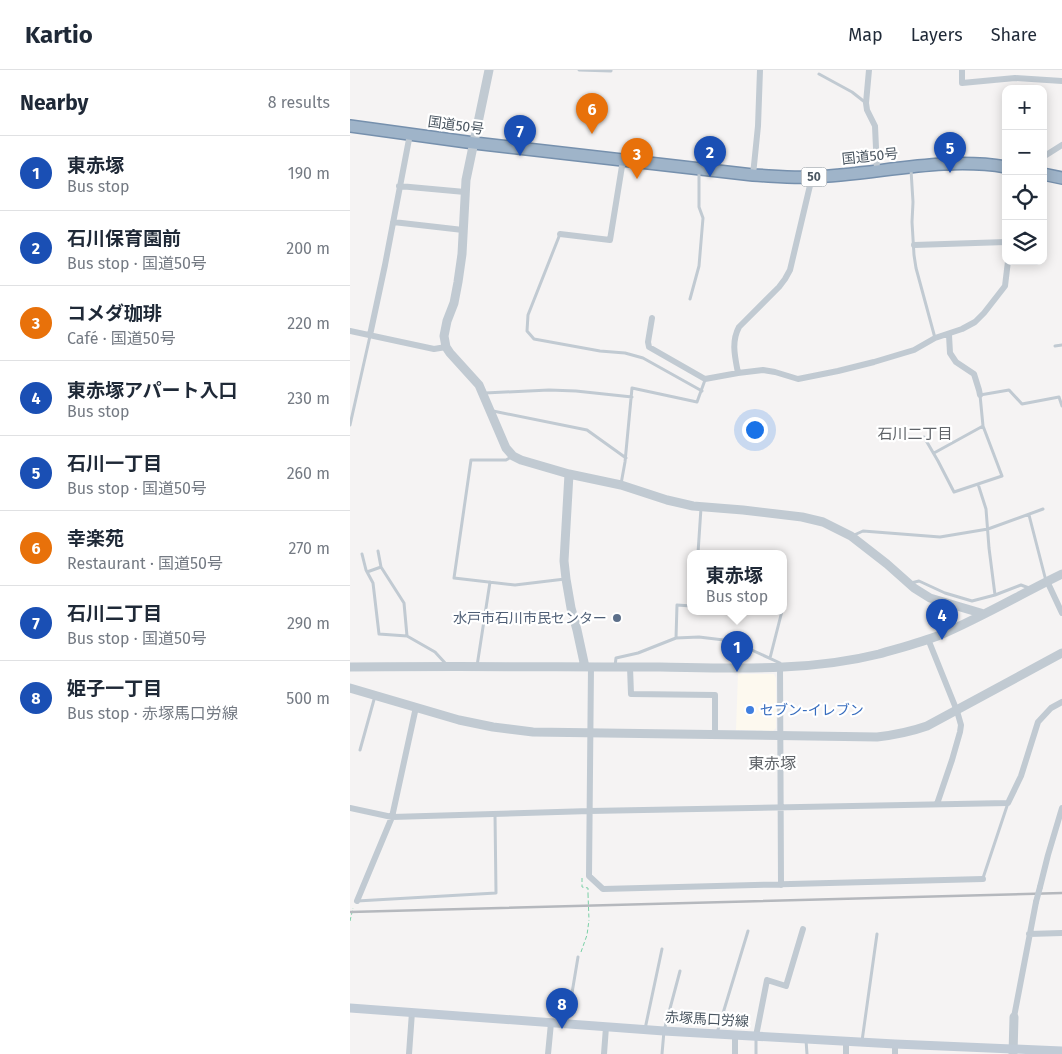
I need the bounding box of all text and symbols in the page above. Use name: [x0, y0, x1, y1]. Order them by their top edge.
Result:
text: Kartio: [25, 21, 93, 49]
text: Map: [848, 24, 883, 46]
text: Layers: [911, 24, 963, 46]
text: Share: [991, 24, 1037, 46]
map controls: [1002, 85, 1047, 265]
button: +: [1002, 85, 1047, 130]
text: Nearby: [20, 90, 88, 116]
text: 8 results: [268, 93, 330, 112]
pin: 6: [576, 93, 608, 134]
street label: 国道50号: [427, 113, 485, 138]
pin: 7: [504, 115, 536, 156]
button: −: [1002, 130, 1047, 175]
pin: 5: [934, 132, 966, 173]
pin: 2: [694, 136, 726, 177]
pin: 3: [621, 138, 653, 179]
street label: 国道50号: [841, 145, 899, 168]
text: 東赤塚: [67, 154, 124, 177]
text: 1: [32, 164, 40, 183]
text: 190 m: [288, 164, 330, 183]
road number: 50: [802, 168, 826, 186]
button: locate: [1002, 175, 1047, 220]
text: Bus stop: [67, 177, 130, 196]
button: layers: [1002, 220, 1047, 265]
text: 石川保育園前: [67, 227, 181, 250]
text: 2: [32, 239, 40, 258]
text: 200 m: [286, 239, 330, 258]
text: Bus stop · 国道50号: [67, 254, 207, 273]
text: コメダ珈琲: [67, 302, 162, 325]
text: 3: [32, 314, 40, 333]
text: 220 m: [287, 314, 330, 333]
text: Café · 国道50号: [67, 329, 176, 348]
text: 東赤塚アパート入口: [67, 379, 238, 402]
text: 4: [31, 389, 41, 408]
text: 230 m: [287, 389, 330, 408]
text: Bus stop: [67, 402, 130, 421]
your location: [742, 417, 768, 443]
district label: 石川二丁目: [877, 425, 953, 443]
text: 石川一丁目: [67, 452, 162, 475]
text: 5: [32, 464, 40, 483]
text: 260 m: [287, 464, 330, 483]
text: Bus stop · 国道50号: [67, 479, 207, 498]
text: 幸楽苑: [67, 527, 124, 550]
text: 6: [31, 539, 41, 558]
text: 270 m: [288, 539, 330, 558]
popup: [687, 550, 787, 615]
text: Restaurant · 国道50号: [67, 554, 223, 573]
text: 東赤塚: [706, 564, 763, 587]
text: Bus stop: [706, 587, 768, 606]
pin: 4: [926, 599, 958, 640]
text: 石川二丁目: [67, 602, 162, 625]
place label: 水戸市石川市民センター: [453, 610, 607, 627]
marker: 水戸市石川市民センター: [611, 612, 623, 624]
text: 7: [32, 614, 40, 633]
text: 290 m: [287, 614, 330, 633]
text: Bus stop · 国道50号: [67, 629, 207, 648]
pin: 1: [721, 631, 753, 672]
text: 姫子一丁目: [67, 677, 162, 700]
text: 8: [31, 689, 41, 708]
text: 500 m: [286, 689, 330, 708]
place label: セブン-イレブン: [760, 702, 864, 719]
text: Bus stop · 赤塚馬口労線: [67, 704, 238, 723]
marker: セブン-イレブン: [744, 704, 756, 716]
district label: 東赤塚: [748, 754, 796, 773]
pin: 8: [546, 988, 578, 1029]
street label: 赤塚馬口労線: [665, 1009, 749, 1030]

